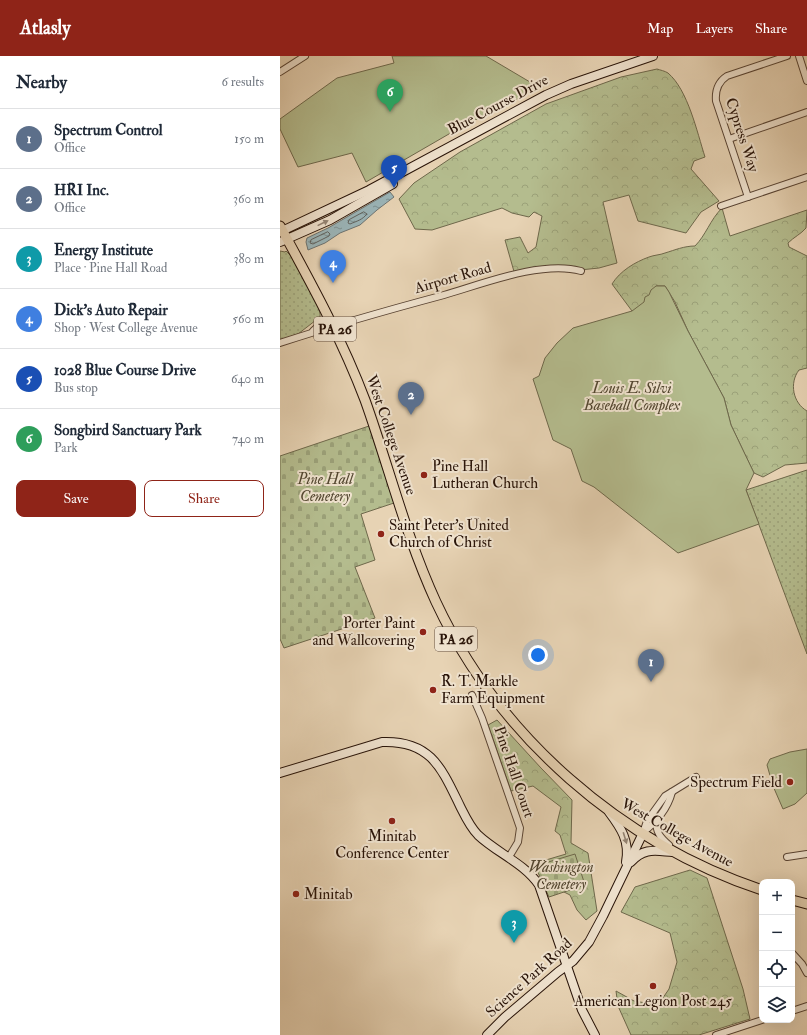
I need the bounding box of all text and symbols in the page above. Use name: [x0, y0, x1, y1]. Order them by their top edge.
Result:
text: Atlasly: [20, 16, 71, 40]
text: Map: [647, 20, 673, 37]
text: Layers: [695, 20, 733, 37]
text: Share: [755, 20, 787, 37]
street label: Blue Course Drive: [444, 71, 552, 139]
text: Nearby: [16, 72, 67, 93]
text: 6 results: [221, 74, 264, 90]
pin: 6: [377, 79, 403, 112]
street label: Cypress Way: [720, 96, 763, 175]
text: Spectrum Control: [54, 121, 163, 140]
text: 1: [27, 131, 31, 147]
text: 150 m: [234, 131, 264, 147]
text: Office: [54, 140, 86, 156]
pin: 5: [381, 155, 407, 188]
text: HRI Inc.: [54, 181, 109, 200]
text: 2: [26, 191, 32, 207]
text: 360 m: [233, 191, 264, 207]
text: Office: [54, 200, 86, 216]
one-way arrow: [317, 220, 328, 226]
text: Energy Institute: [54, 241, 153, 260]
pin: 4: [320, 250, 346, 283]
text: 3: [27, 251, 32, 267]
text: 380 m: [233, 251, 264, 267]
street label: Airport Road: [412, 258, 494, 299]
text: Place · Pine Hall Road: [54, 260, 167, 276]
text: Dick's Auto Repair: [54, 301, 168, 320]
text: 4: [25, 311, 33, 327]
text: 560 m: [232, 311, 264, 327]
road number: PA 26: [314, 317, 356, 341]
text: Shop · West College Avenue: [54, 320, 198, 336]
text: 1028 Blue Course Drive: [54, 361, 196, 380]
text: 5: [26, 371, 32, 387]
text: 640 m: [231, 371, 264, 387]
street label: West College Avenue: [361, 372, 420, 497]
park label: Louis E. Silvi Baseball Complex: [583, 379, 681, 415]
text: Bus stop: [54, 380, 98, 396]
pin: 2: [398, 382, 424, 415]
text: Songbird Sanctuary Park: [54, 421, 202, 440]
text: 6: [26, 431, 32, 447]
text: 740 m: [232, 431, 264, 447]
text: Park: [54, 440, 78, 456]
place label: Pine Hall Lutheran Church: [432, 457, 538, 493]
park label: Pine Hall Cemetery: [296, 470, 354, 506]
marker: Pine Hall Lutheran Church: [419, 470, 429, 480]
button: Save: [16, 480, 136, 517]
button: Share: [144, 480, 264, 517]
place label: Saint Peter's United Church of Christ: [389, 516, 509, 552]
marker: Saint Peter's United Church of Christ: [376, 529, 386, 539]
place label: Porter Paint and Wallcovering: [312, 614, 416, 650]
marker: Porter Paint and Wallcovering: [418, 627, 428, 637]
road number: PA 26: [435, 627, 477, 651]
your location: [528, 645, 548, 665]
pin: 1: [638, 649, 664, 682]
place label: R. T. Markle Farm Equipment: [441, 672, 545, 709]
marker: R. T. Markle Farm Equipment: [428, 685, 438, 695]
street label: Pine Hall Court: [489, 724, 539, 820]
place label: Spectrum Field: [690, 773, 783, 793]
marker: Spectrum Field: [785, 777, 795, 787]
street label: West College Avenue: [617, 794, 737, 872]
marker: Minitab Conference Center: [387, 816, 397, 826]
place label: Minitab Conference Center: [335, 827, 449, 863]
one-way arrow: [622, 833, 628, 845]
park label: Washington Cemetery: [528, 858, 594, 894]
map controls: [759, 879, 795, 1023]
button: +: [759, 879, 795, 915]
place label: Minitab: [304, 885, 353, 904]
marker: Minitab: [291, 889, 301, 899]
pin: 3: [501, 910, 527, 943]
button: −: [759, 915, 795, 951]
street label: Science Park Road: [482, 934, 577, 1022]
button: locate: [759, 951, 795, 987]
marker: American Legion Post 245: [648, 981, 658, 991]
button: layers: [759, 987, 795, 1023]
place label: American Legion Post 245: [573, 992, 732, 1011]

